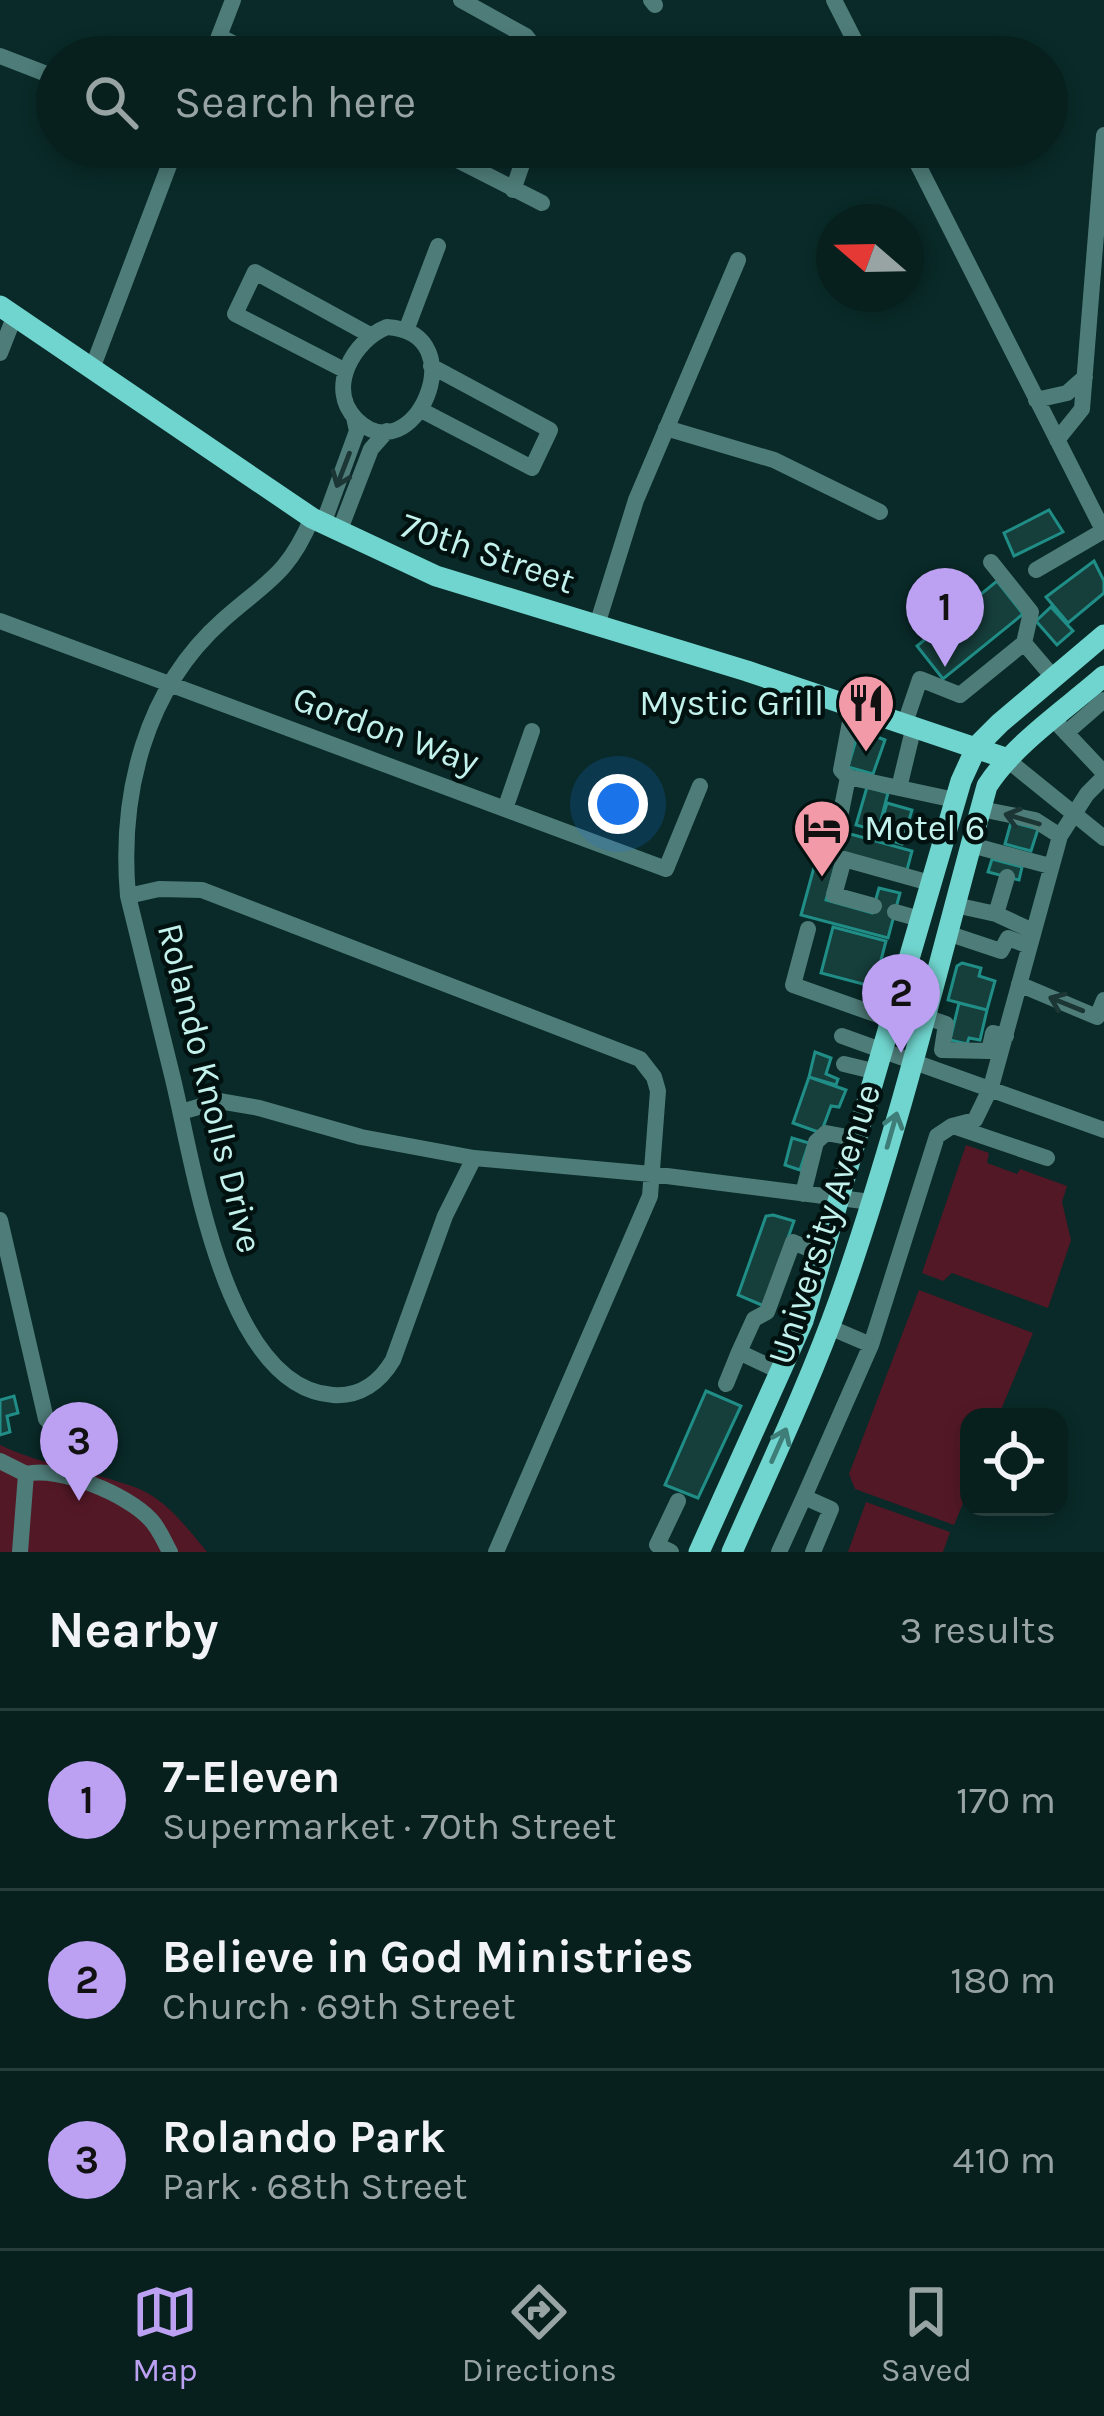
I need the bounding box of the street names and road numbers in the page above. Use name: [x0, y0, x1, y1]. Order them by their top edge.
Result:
street label: 70th Street: [396, 504, 580, 602]
street label: Gordon Way: [287, 677, 485, 783]
street label: Rolando Knolls Drive: [149, 919, 271, 1257]
street label: University Avenue: [759, 1078, 889, 1370]

